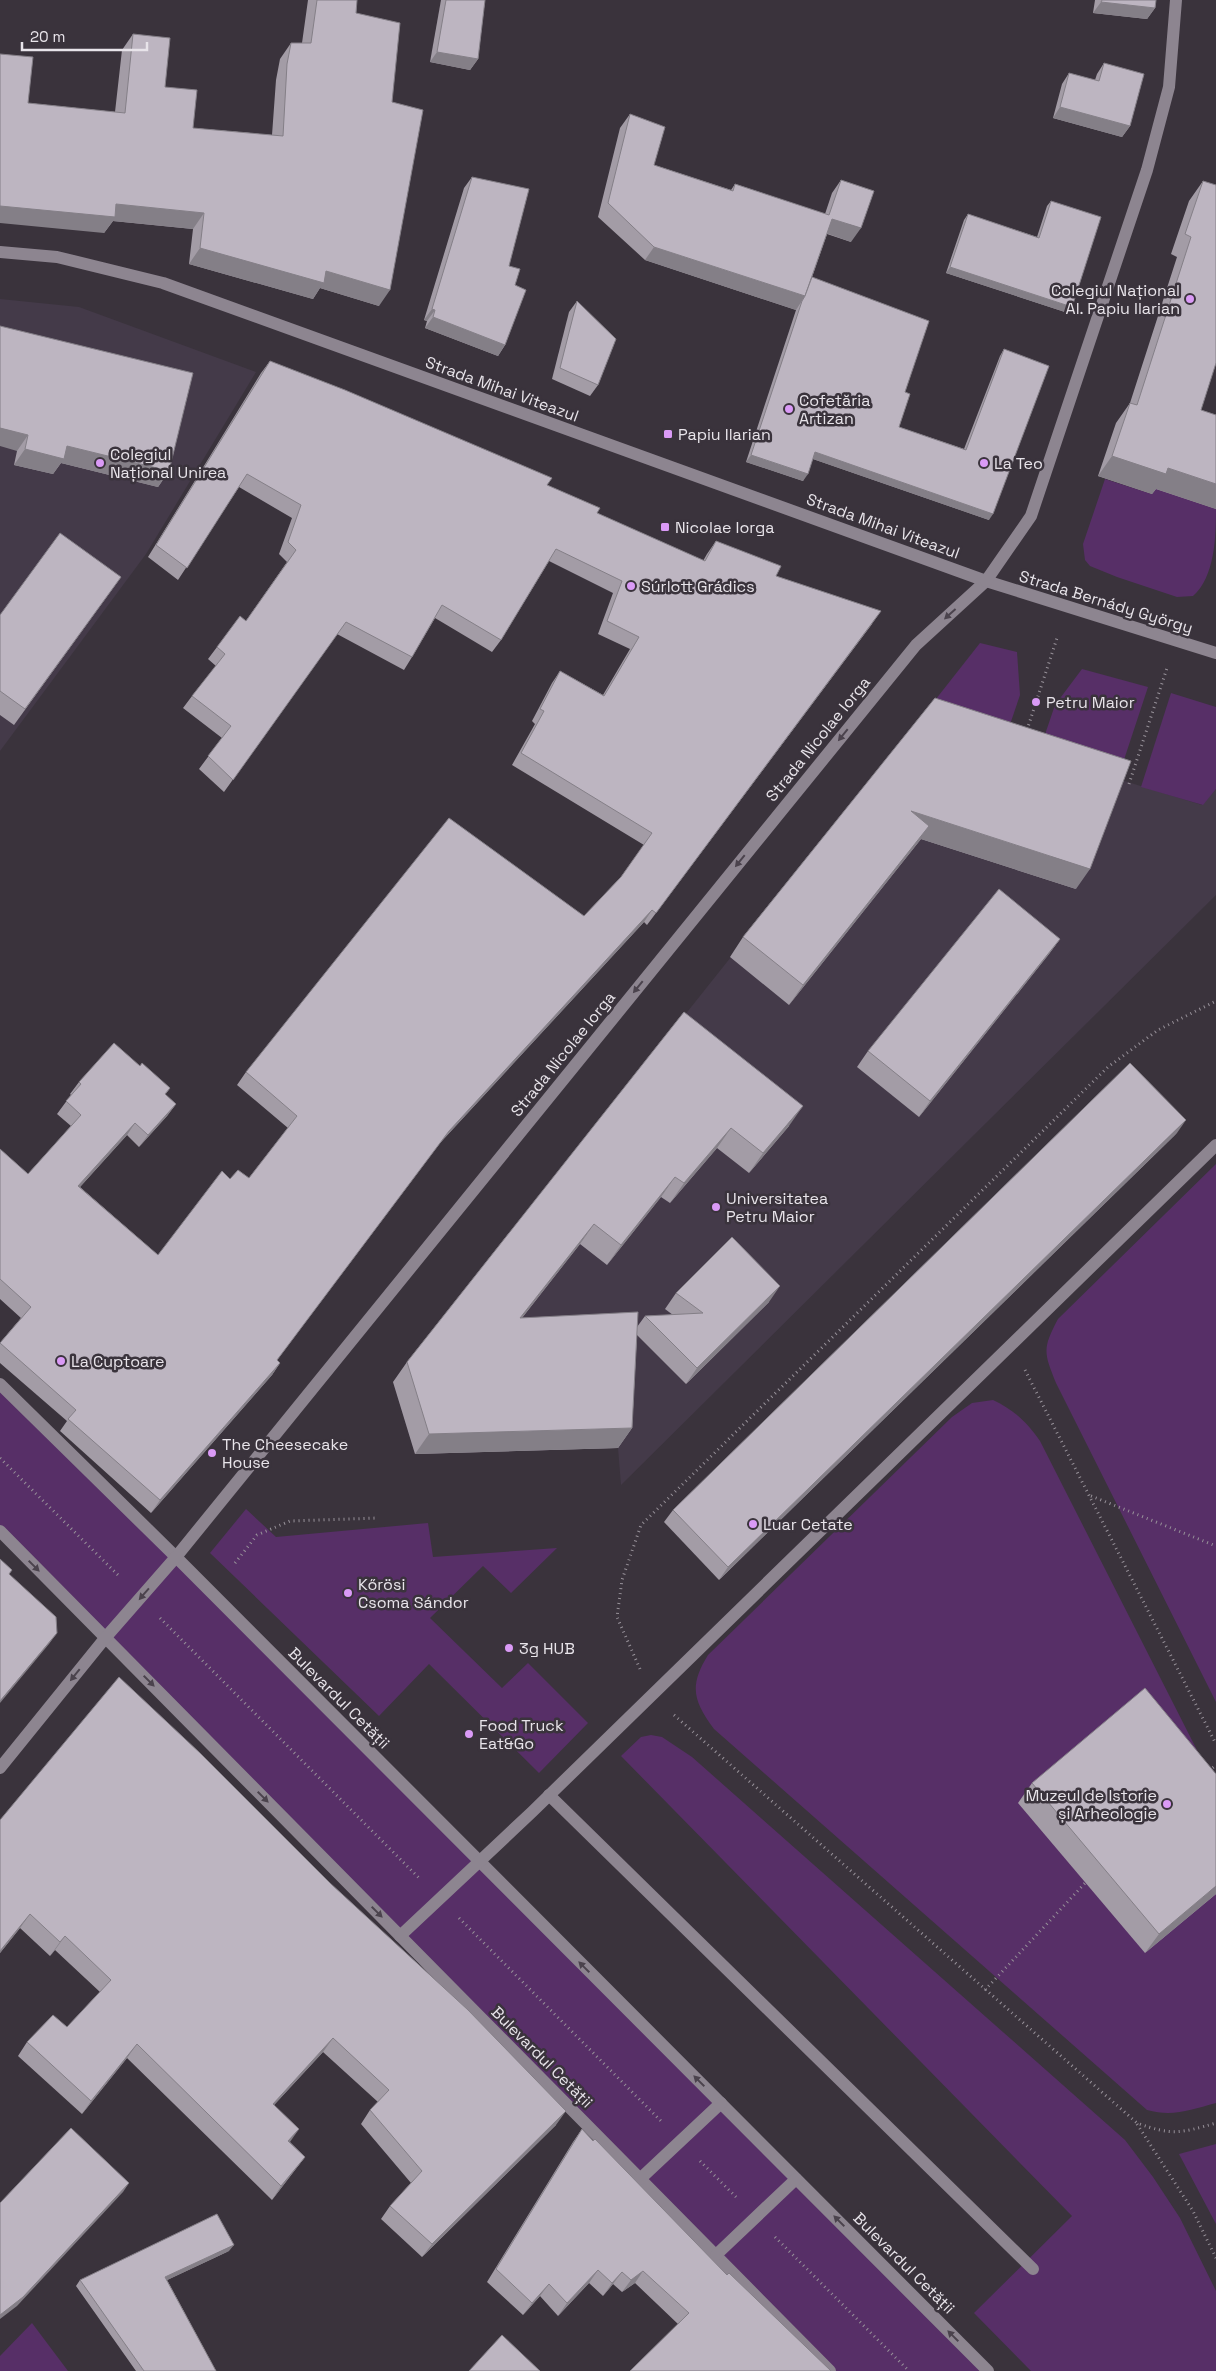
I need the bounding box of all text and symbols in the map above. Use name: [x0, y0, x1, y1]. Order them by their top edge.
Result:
scale bar: [22, 20, 148, 52]
text: 20 m: [30, 27, 65, 46]
place label: Colegiul Național Al. Papiu Ilarian: [1051, 280, 1180, 319]
marker: Colegiul Național Al. Papiu Ilarian: [1184, 293, 1196, 305]
street label: Strada Mihai Viteazul: [422, 351, 582, 427]
place label: Cofetăria Artizan: [799, 390, 870, 429]
marker: Cofetăria Artizan: [783, 403, 795, 415]
place label: Papiu Ilarian: [678, 424, 771, 445]
marker: Papiu Ilarian: [662, 428, 674, 440]
place label: Colegiul Național Unirea: [110, 444, 226, 483]
place label: La Teo: [994, 453, 1043, 474]
marker: Colegiul Național Unirea: [94, 457, 106, 469]
marker: La Teo: [978, 457, 990, 469]
street label: Strada Mihai Viteazul: [803, 488, 963, 564]
place label: Nicolae Iorga: [675, 517, 775, 538]
marker: Nicolae Iorga: [659, 521, 671, 533]
street label: Strada Bernády György: [1017, 566, 1195, 638]
place label: Súrlott Grádics: [641, 576, 755, 597]
marker: Súrlott Grádics: [625, 580, 637, 592]
one-way arrow: [944, 608, 957, 619]
street label: Strada Nicolae Iorga: [761, 672, 875, 806]
place label: Petru Maior: [1046, 692, 1135, 713]
marker: Petru Maior: [1030, 696, 1042, 708]
one-way arrow: [837, 728, 848, 741]
one-way arrow: [735, 854, 746, 867]
one-way arrow: [632, 981, 644, 993]
street label: Strada Nicolae Iorga: [506, 987, 620, 1121]
place label: Universitatea Petru Maior: [726, 1188, 828, 1227]
marker: Universitatea Petru Maior: [710, 1201, 722, 1213]
place label: La Cuptoare: [71, 1351, 164, 1372]
marker: La Cuptoare: [55, 1355, 67, 1367]
place label: The Cheesecake House: [222, 1434, 348, 1473]
marker: The Cheesecake House: [206, 1447, 218, 1459]
place label: Luar Cetate: [763, 1514, 853, 1535]
marker: Luar Cetate: [747, 1518, 759, 1530]
one-way arrow: [28, 1560, 40, 1572]
place label: Kőrösi Csoma Sándor: [358, 1574, 469, 1613]
one-way arrow: [138, 1587, 149, 1600]
marker: Kőrösi Csoma Sándor: [342, 1587, 354, 1599]
place label: 3g HUB: [519, 1638, 575, 1659]
marker: 3g HUB: [503, 1642, 515, 1654]
street label: Bulevardul Cetății: [284, 1643, 394, 1753]
one-way arrow: [70, 1668, 81, 1681]
one-way arrow: [143, 1675, 155, 1687]
place label: Food Truck Eat&Go: [479, 1715, 564, 1754]
marker: Food Truck Eat&Go: [463, 1728, 475, 1740]
place label: Muzeul de Istorie și Arheologie: [1026, 1785, 1157, 1824]
one-way arrow: [257, 1791, 269, 1803]
marker: Muzeul de Istorie și Arheologie: [1161, 1798, 1173, 1810]
one-way arrow: [371, 1906, 383, 1918]
one-way arrow: [579, 1961, 591, 1973]
street label: Bulevardul Cetății: [487, 2002, 597, 2112]
one-way arrow: [694, 2076, 706, 2088]
street label: Bulevardul Cetății: [849, 2208, 959, 2318]
one-way arrow: [833, 2216, 845, 2228]
one-way arrow: [948, 2331, 960, 2343]

